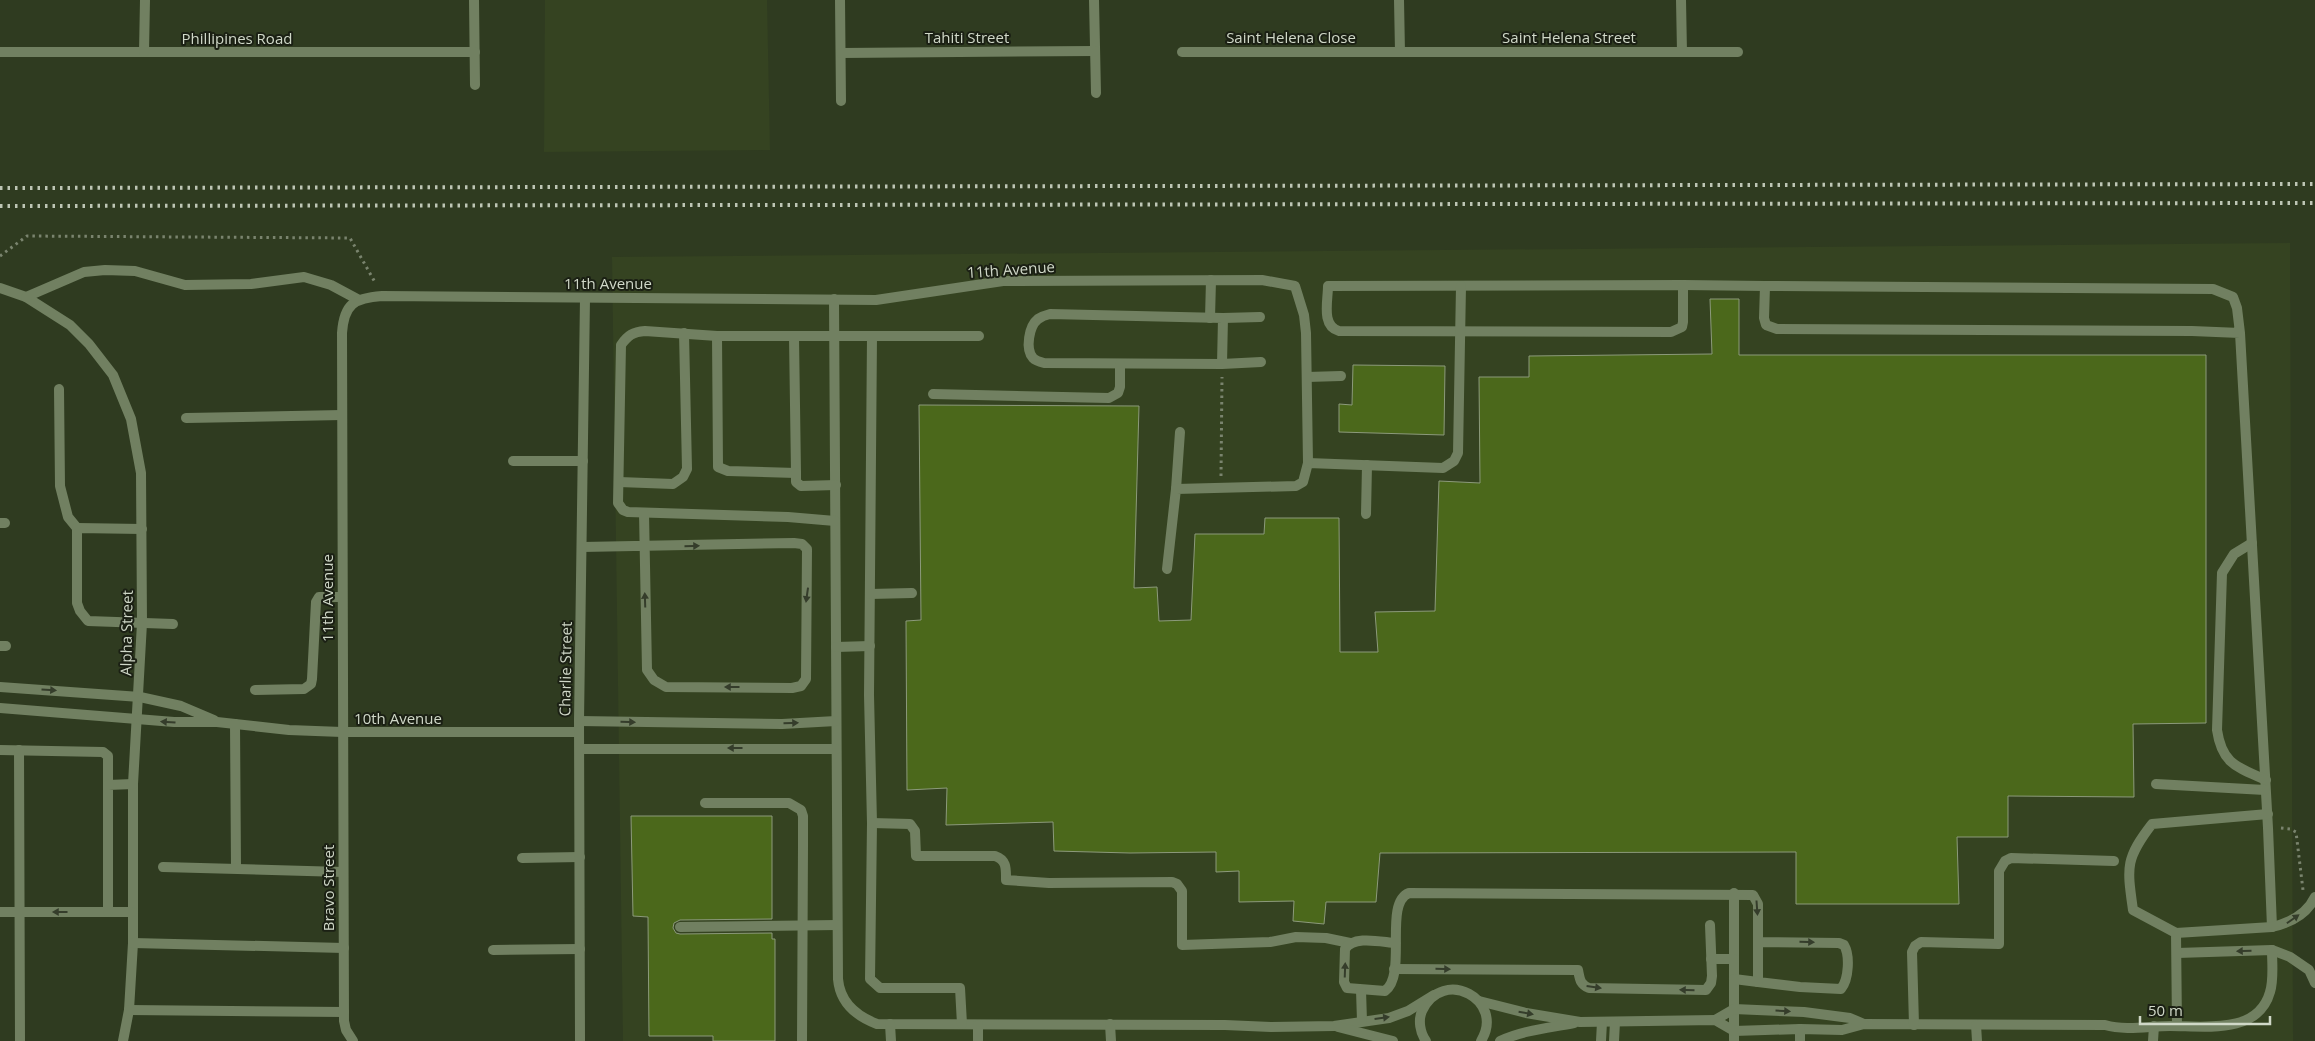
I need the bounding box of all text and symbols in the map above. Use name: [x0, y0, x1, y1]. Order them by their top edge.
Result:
street label: Tahiti Street: [925, 27, 1009, 47]
street label: Saint Helena Close: [1226, 27, 1356, 47]
street label: Saint Helena Street: [1502, 27, 1636, 47]
street label: Phillipines Road: [182, 28, 292, 48]
street label: 11th Avenue: [966, 256, 1056, 282]
street label: 11th Avenue: [564, 273, 652, 293]
one-way arrow: [684, 541, 700, 549]
street label: 11th Avenue: [317, 554, 337, 642]
one-way arrow: [803, 587, 811, 603]
street label: Alpha Street: [115, 590, 137, 676]
one-way arrow: [641, 592, 649, 608]
street label: Charlie Street: [554, 621, 576, 717]
one-way arrow: [724, 683, 740, 691]
one-way arrow: [41, 687, 57, 695]
street label: 10th Avenue: [354, 708, 442, 728]
one-way arrow: [160, 718, 176, 726]
one-way arrow: [620, 718, 636, 726]
one-way arrow: [783, 719, 799, 727]
one-way arrow: [726, 744, 742, 752]
street label: Bravo Street: [318, 845, 338, 931]
one-way arrow: [1754, 900, 1762, 916]
one-way arrow: [51, 908, 67, 916]
one-way arrow: [2286, 914, 2300, 924]
one-way arrow: [1799, 938, 1815, 946]
one-way arrow: [2236, 947, 2252, 955]
one-way arrow: [1341, 962, 1349, 978]
one-way arrow: [1435, 965, 1451, 973]
one-way arrow: [1586, 983, 1602, 991]
one-way arrow: [1678, 986, 1694, 994]
scale bar: [2140, 994, 2270, 1026]
text: 50 m: [2148, 1000, 2183, 1020]
one-way arrow: [1775, 1008, 1791, 1016]
one-way arrow: [1519, 1009, 1535, 1017]
one-way arrow: [1375, 1014, 1391, 1022]

